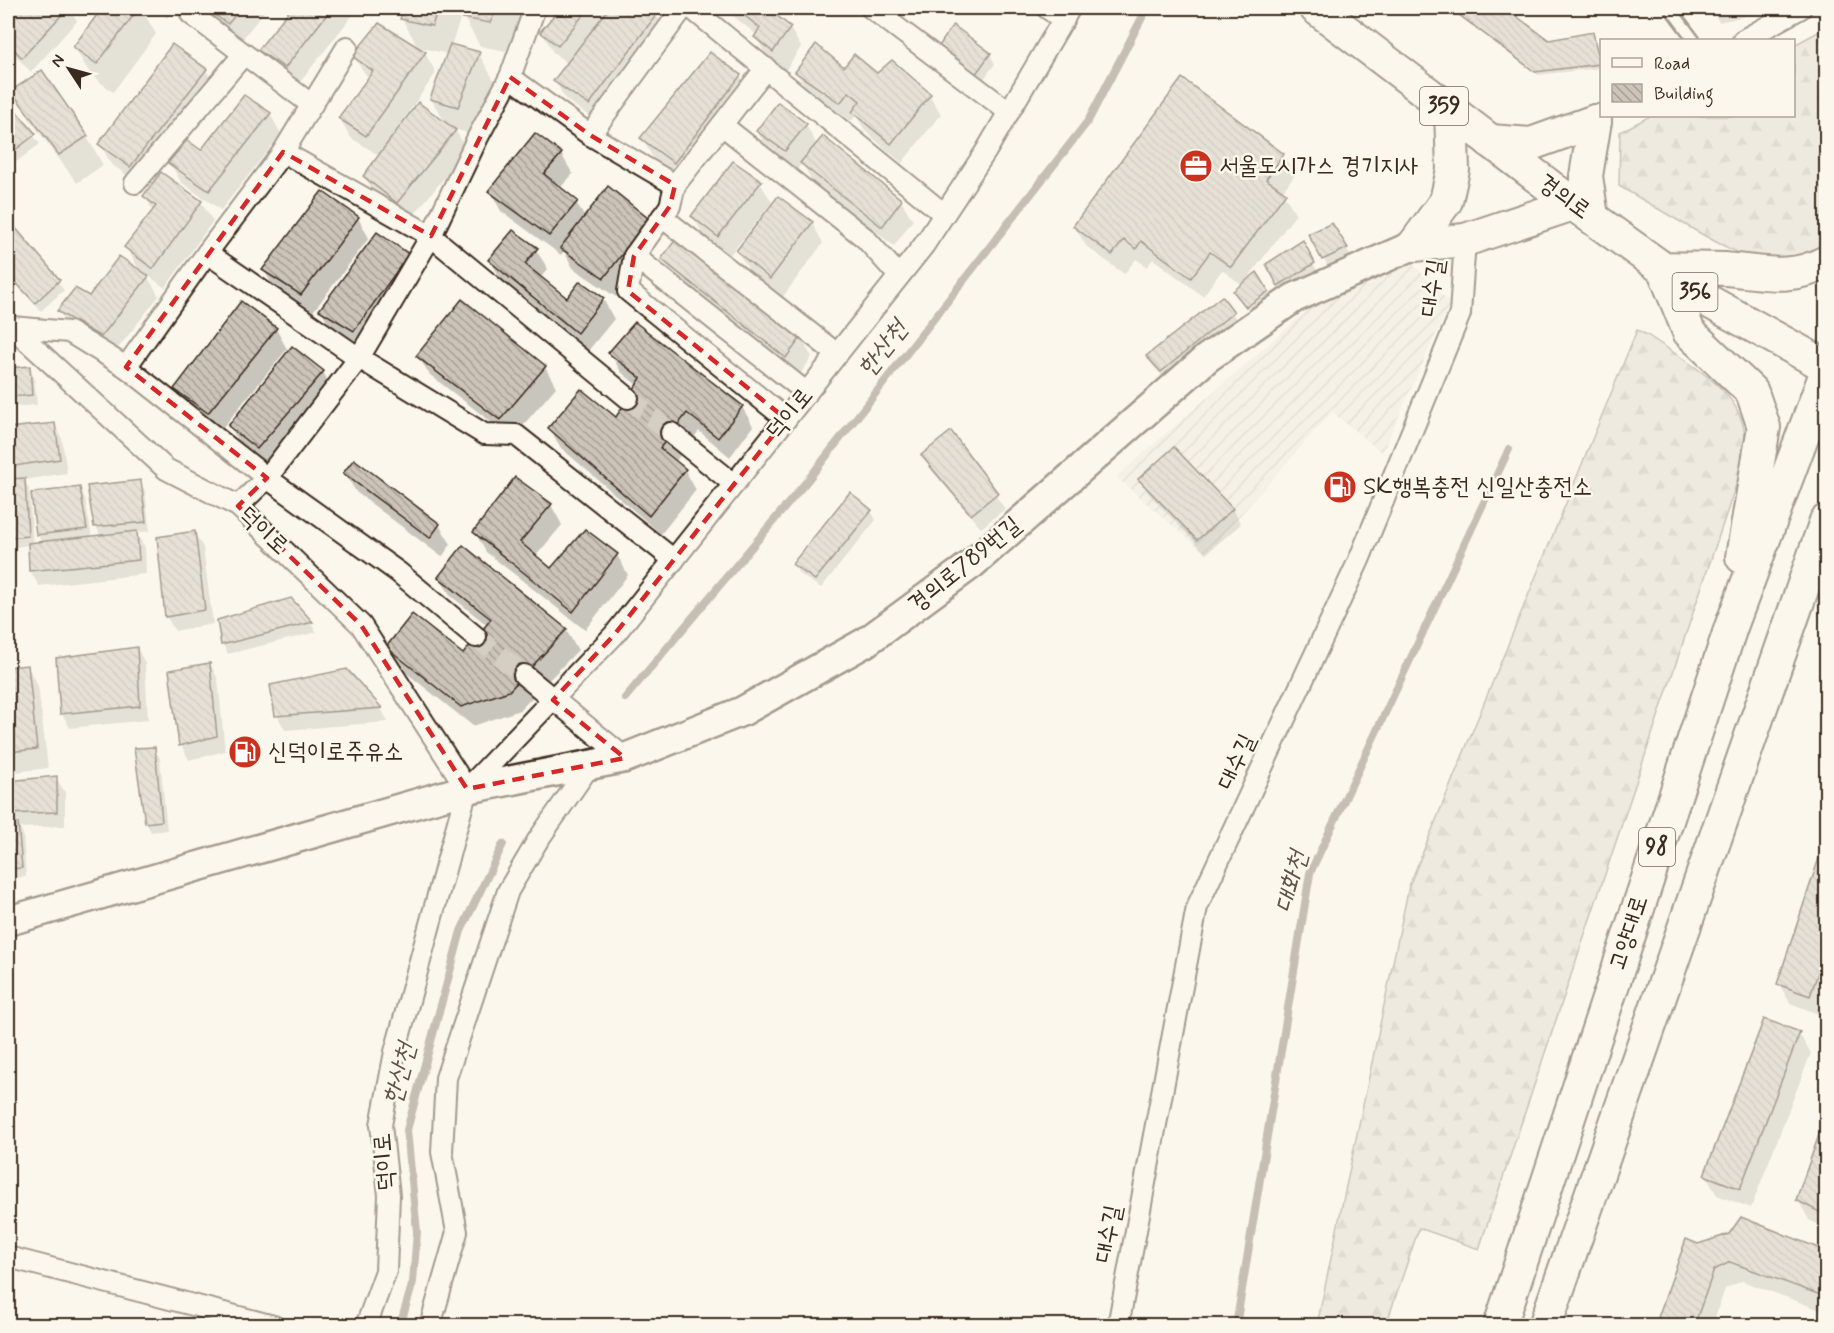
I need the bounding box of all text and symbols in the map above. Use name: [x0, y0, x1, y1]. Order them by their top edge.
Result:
north arrow: [39, 39, 99, 99]
legend: [1600, 39, 1795, 117]
text: N: [46, 51, 70, 72]
text: Road: [1654, 52, 1690, 76]
text: Building: [1654, 82, 1714, 108]
road number: 359: [1420, 87, 1468, 125]
office icon: 서울도시가스 경기지사: [1178, 148, 1214, 184]
place label: 서울도시가스 경기지사: [1219, 151, 1419, 182]
street label: 경의로: [1531, 167, 1597, 227]
street label: 대수길: [1414, 257, 1452, 319]
road number: 356: [1672, 273, 1718, 311]
water label: 한산천: [850, 311, 918, 384]
street label: 덕이로: [760, 382, 820, 446]
fuel station icon: SK행복충전 신일산충전소: [1322, 469, 1358, 505]
place label: SK행복충전 신일산충전소: [1363, 472, 1592, 503]
street label: 덕이로: [231, 500, 295, 562]
street label: 경의로789번길: [902, 510, 1028, 620]
street label: 대수길: [1211, 729, 1263, 795]
fuel station icon: 신덕이로주유소: [227, 734, 263, 770]
place label: 신덕이로주유소: [268, 737, 403, 768]
road number: 98: [1639, 828, 1675, 866]
water label: 대화천: [1267, 844, 1317, 917]
street label: 고양대로: [1602, 891, 1656, 975]
water label: 한산천: [375, 1036, 425, 1109]
street label: 덕이로: [367, 1132, 403, 1192]
street label: 대수길: [1088, 1203, 1130, 1265]

